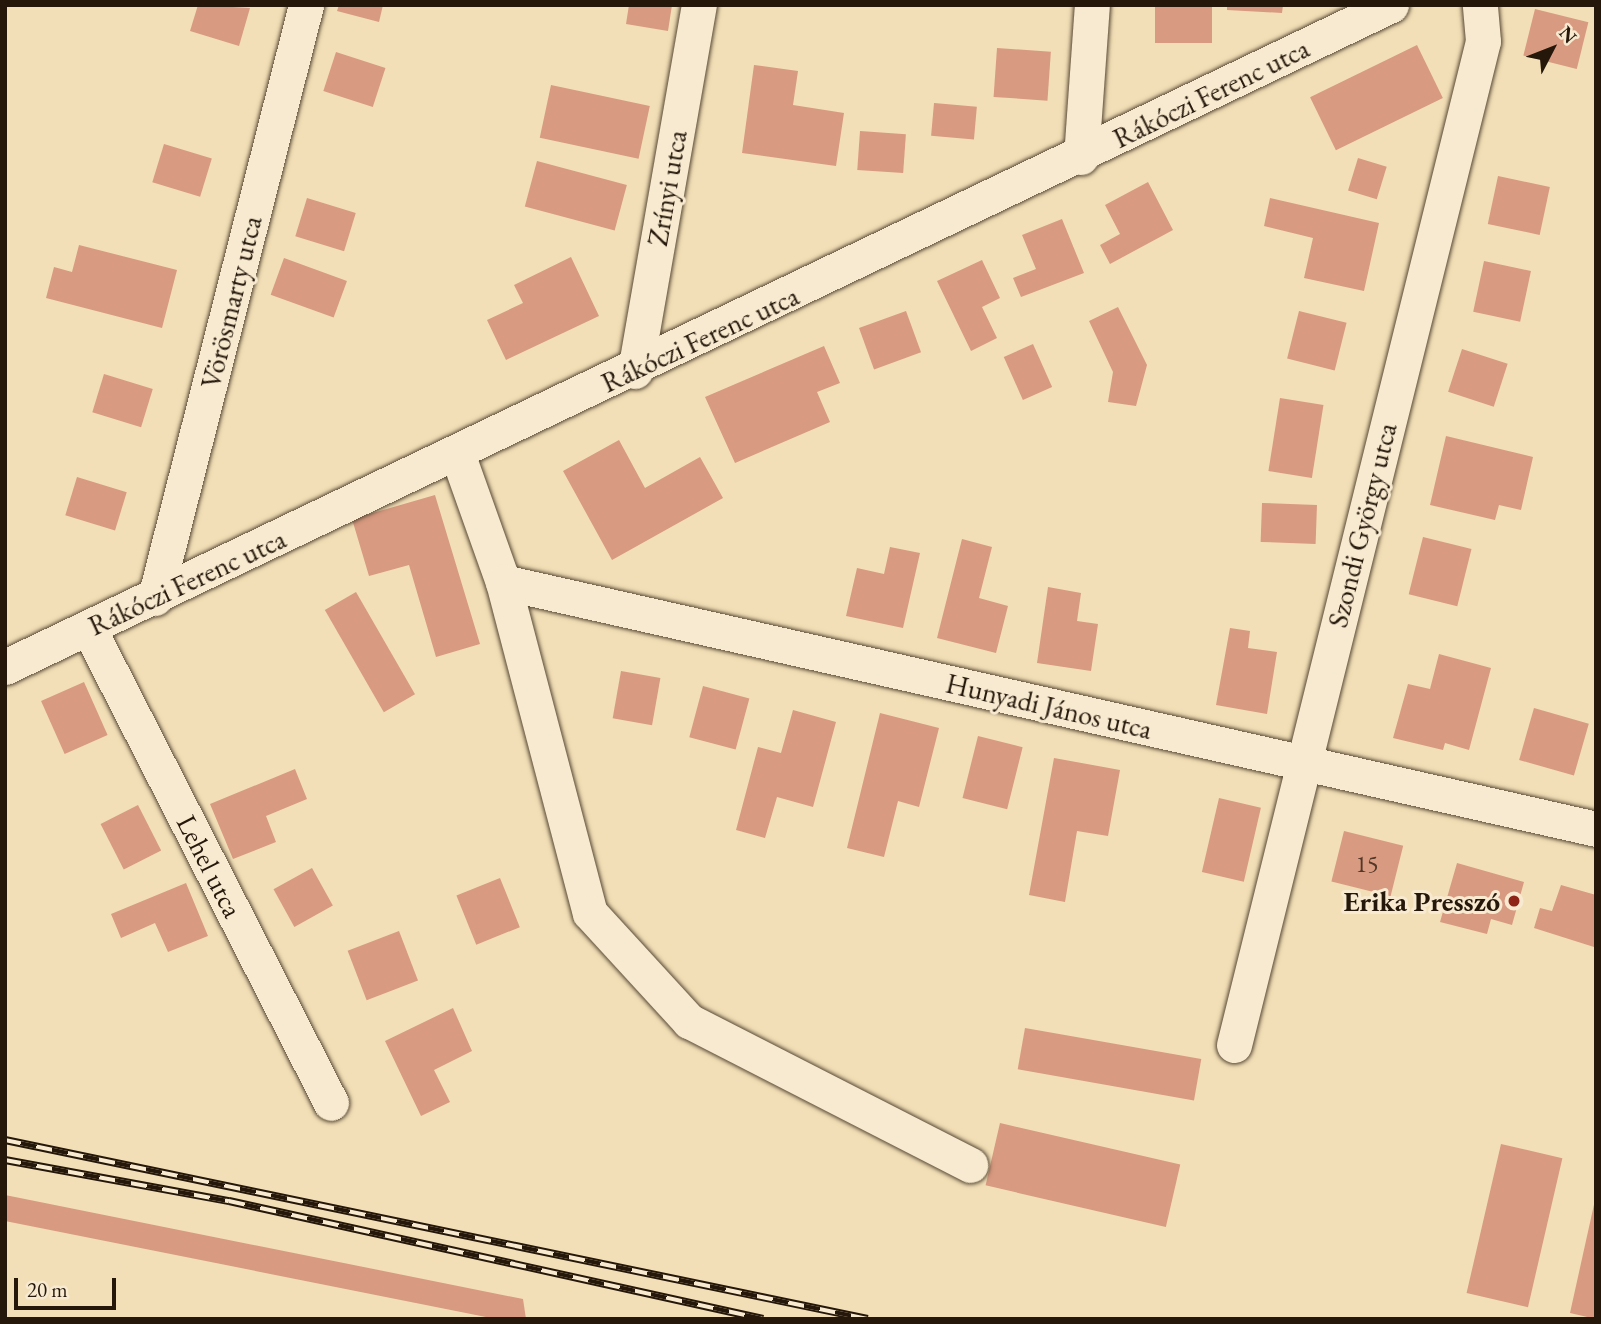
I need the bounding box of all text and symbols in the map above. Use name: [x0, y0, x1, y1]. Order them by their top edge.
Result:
north arrow: [1517, 14, 1587, 84]
text: N: [1554, 21, 1582, 49]
street label: Rákóczi Ferenc utca: [1107, 31, 1315, 155]
street label: Zrínyi utca: [640, 127, 694, 249]
street label: Vörösmarty utca: [193, 212, 269, 392]
street label: Rákóczi Ferenc utca: [596, 279, 804, 399]
street label: Szondi György utca: [1320, 419, 1404, 631]
street label: Rákóczi Ferenc utca: [83, 522, 291, 642]
street label: Hunyadi János utca: [943, 666, 1155, 746]
street label: Lehel utca: [170, 809, 250, 923]
house number: 15: [1355, 850, 1379, 878]
place label: Erika Presszó: [1343, 884, 1500, 918]
marker: Erika Presszó: [1506, 893, 1522, 909]
scale bar: [18, 1264, 119, 1308]
text: 20 m: [27, 1276, 68, 1303]

